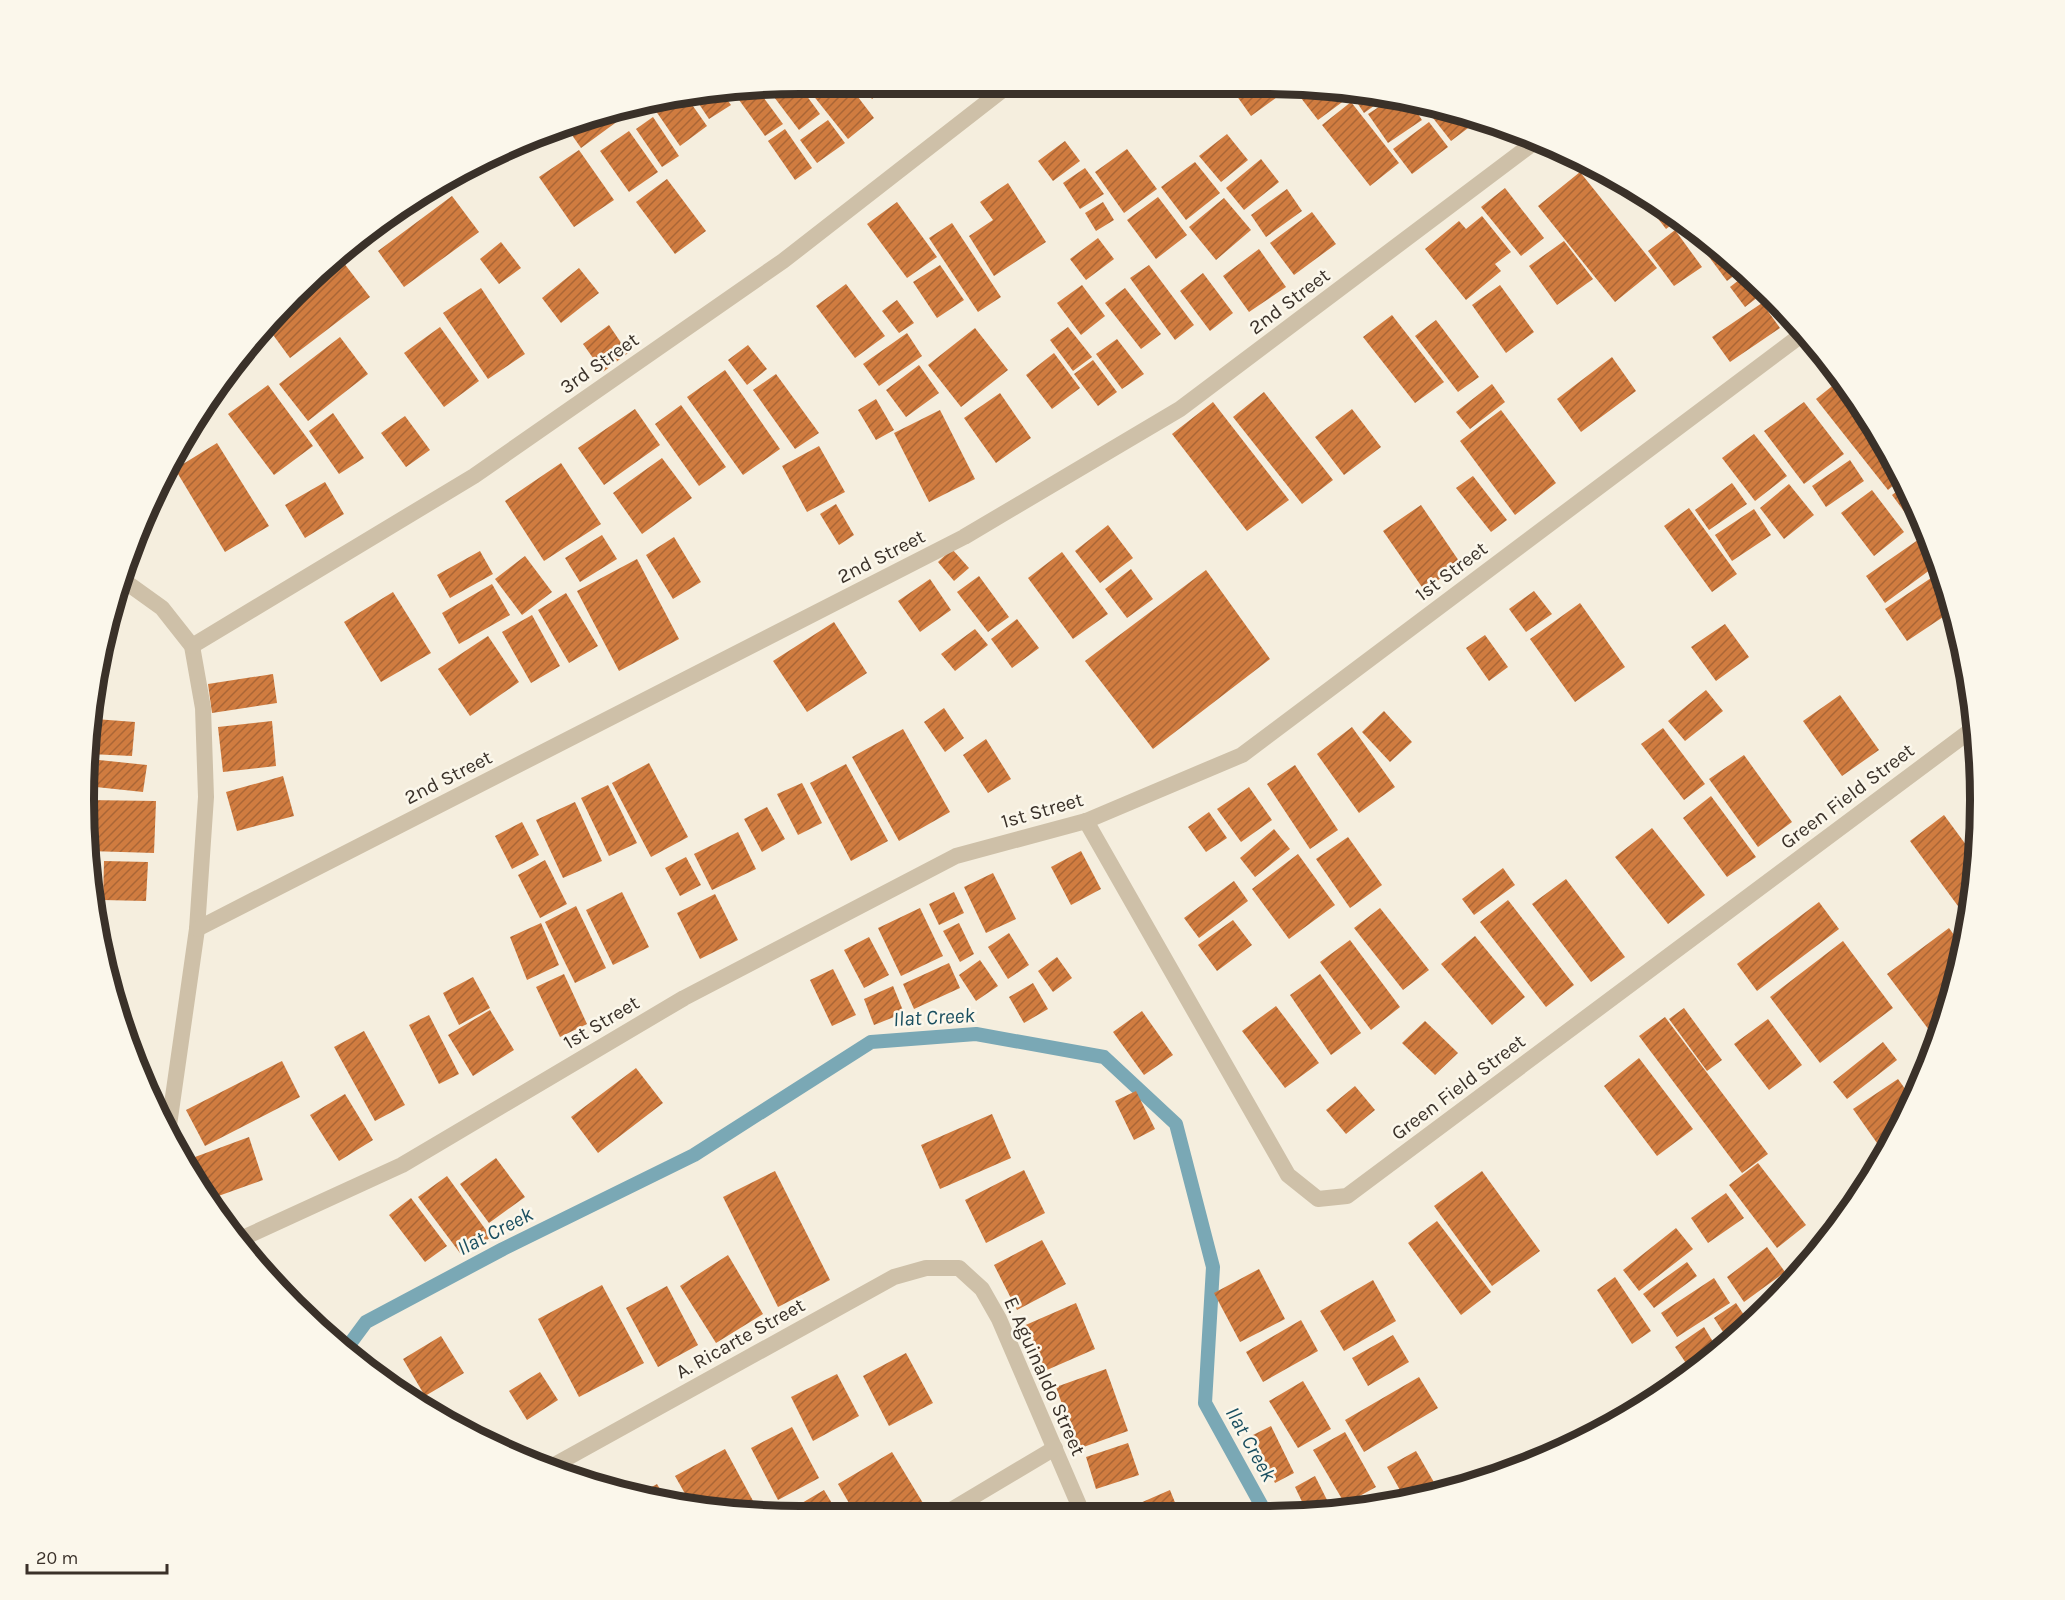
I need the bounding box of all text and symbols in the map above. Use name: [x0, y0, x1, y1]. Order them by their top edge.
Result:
street label: 2nd Street: [1244, 263, 1335, 339]
street label: 3rd Street: [556, 328, 643, 399]
street label: 2nd Street: [834, 524, 929, 588]
street label: 1st Street: [1411, 537, 1492, 606]
street label: Green Field Street: [1776, 738, 1919, 854]
street label: 2nd Street: [401, 745, 496, 809]
street label: 1st Street: [998, 788, 1086, 833]
street label: 1st Street: [559, 991, 644, 1054]
water label: Ilat Creek: [893, 1003, 976, 1031]
street label: Green Field Street: [1387, 1029, 1530, 1145]
water label: Ilat Creek: [453, 1202, 537, 1260]
street label: A. Ricarte Street: [672, 1293, 809, 1383]
street label: E. Aguinaldo Street: [999, 1293, 1090, 1460]
water label: Ilat Creek: [1221, 1402, 1281, 1486]
scale bar: [27, 1537, 166, 1575]
text: 20 m: [36, 1547, 78, 1569]

